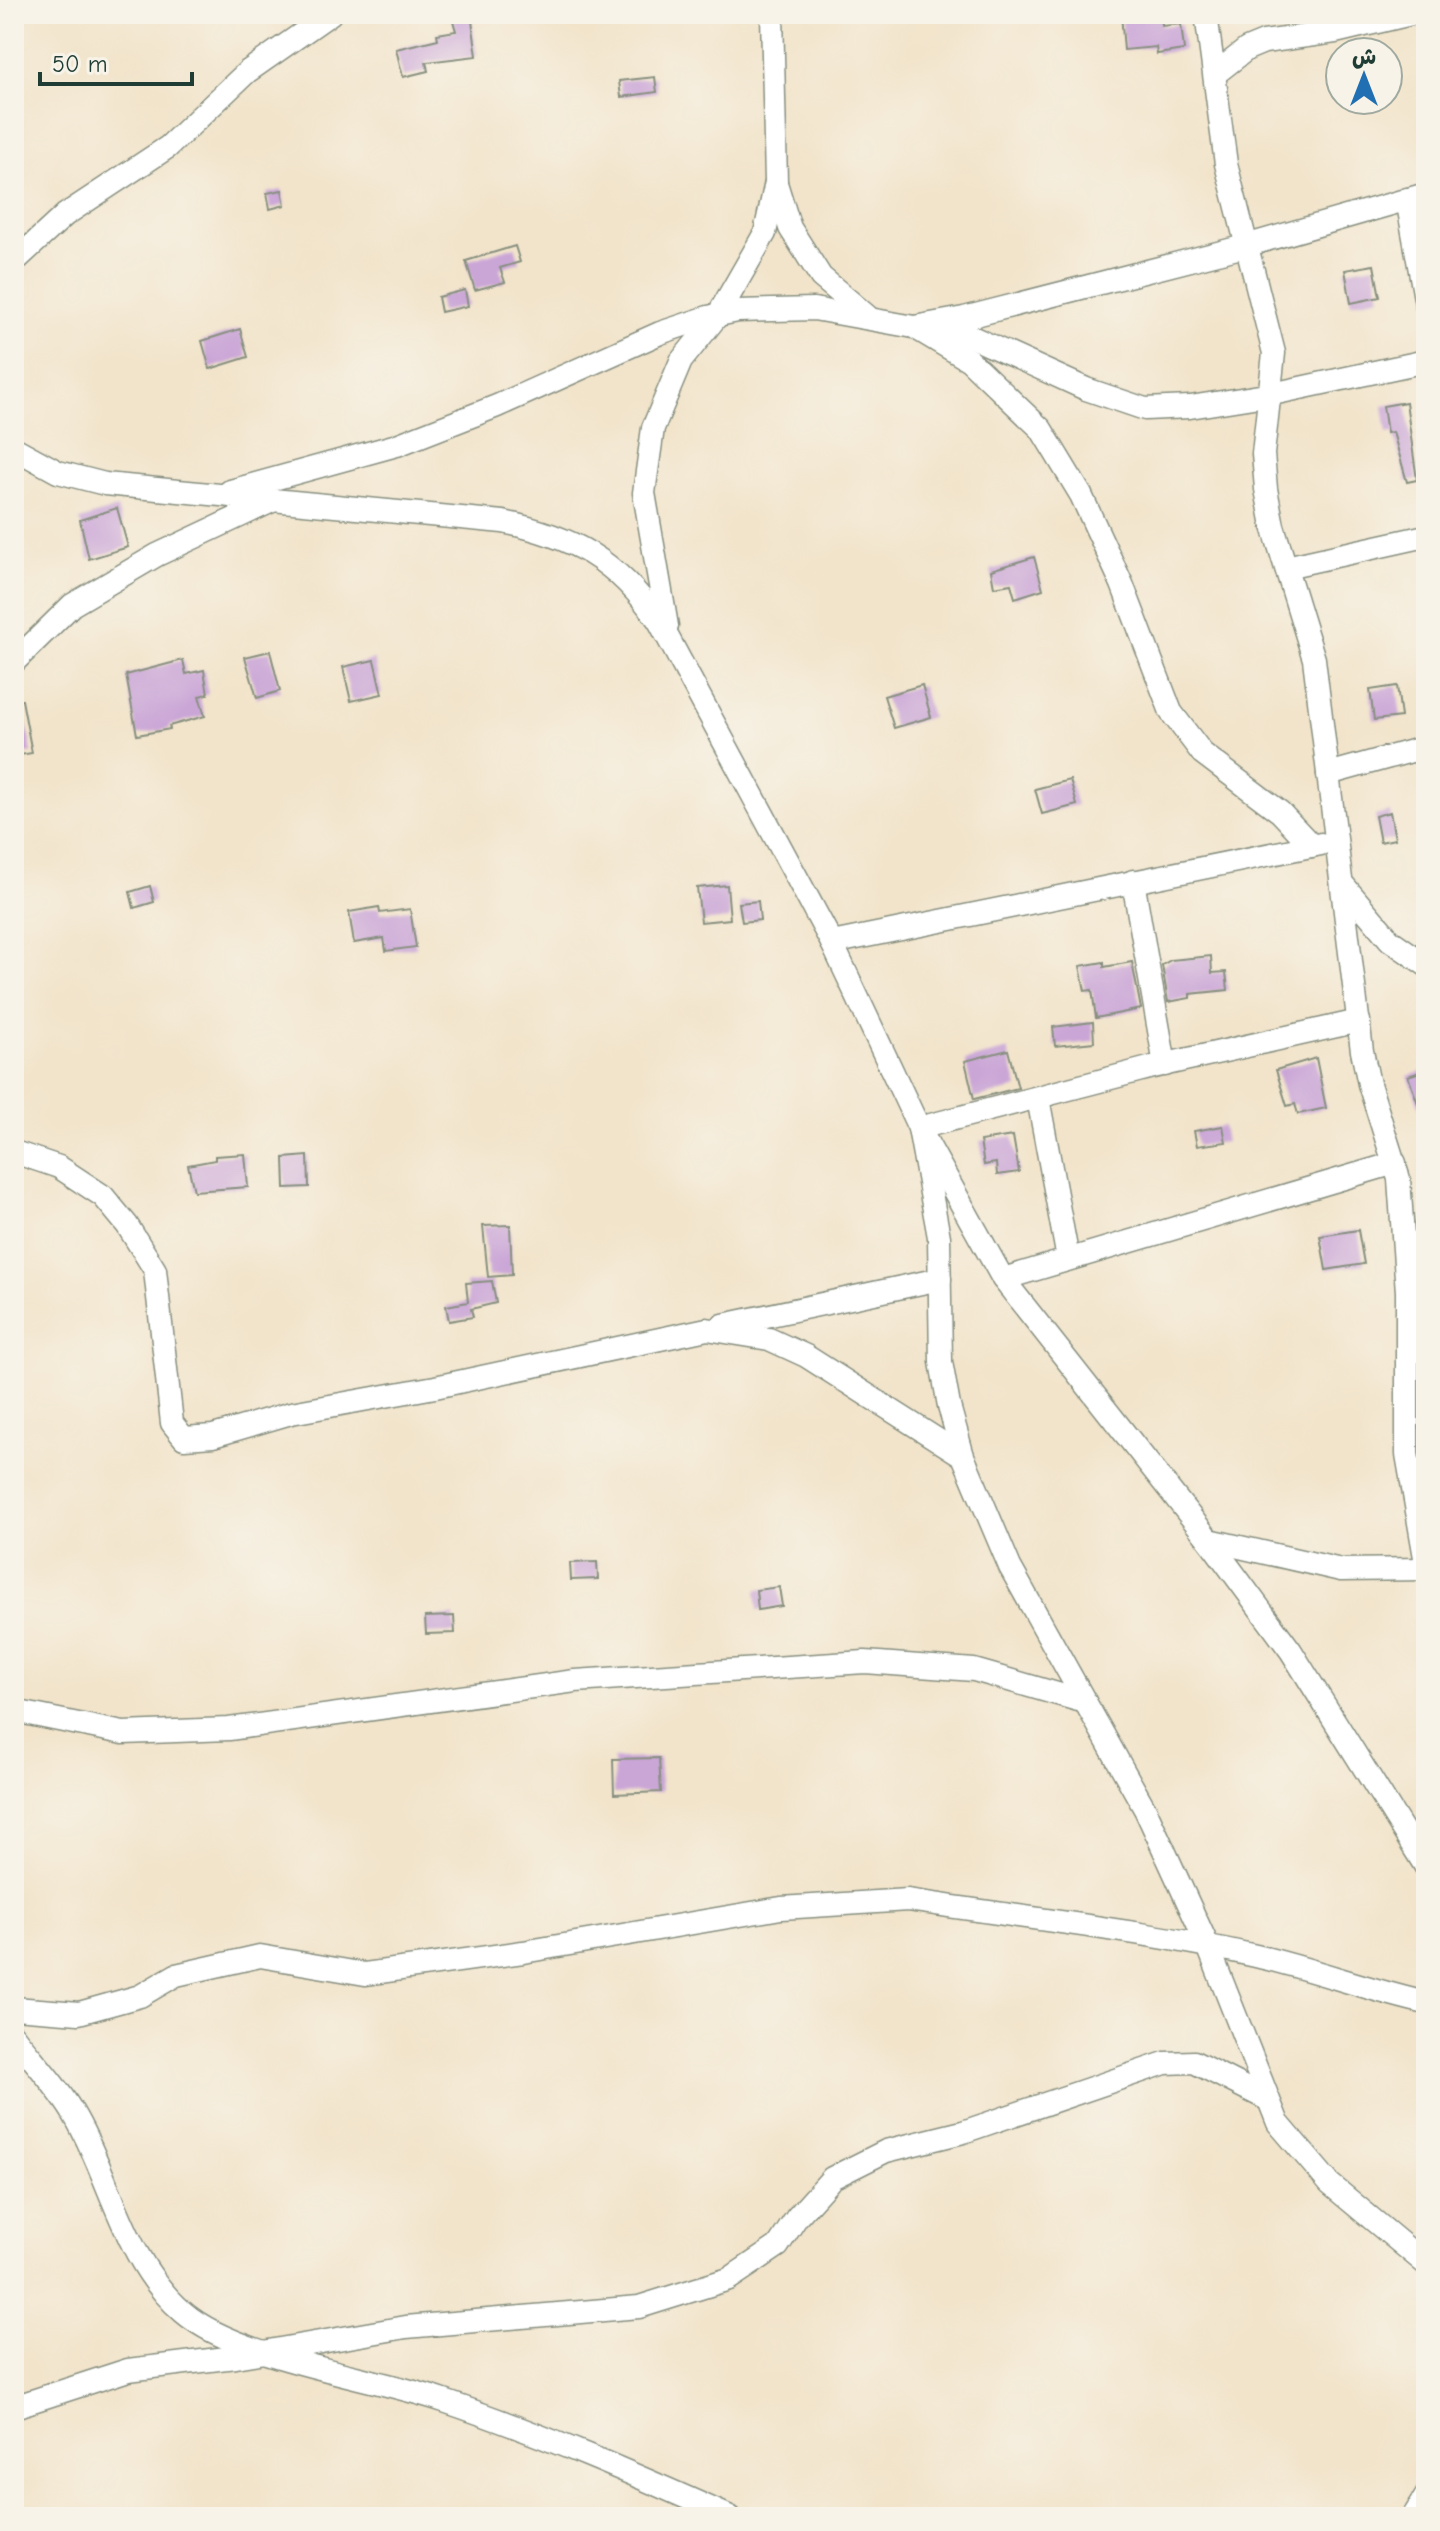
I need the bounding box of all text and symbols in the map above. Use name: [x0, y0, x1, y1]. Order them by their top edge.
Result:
scale bar: [40, 36, 192, 86]
north arrow: [1324, 36, 1404, 116]
text: ش: [1352, 44, 1376, 70]
text: 50 m: [52, 50, 108, 78]

